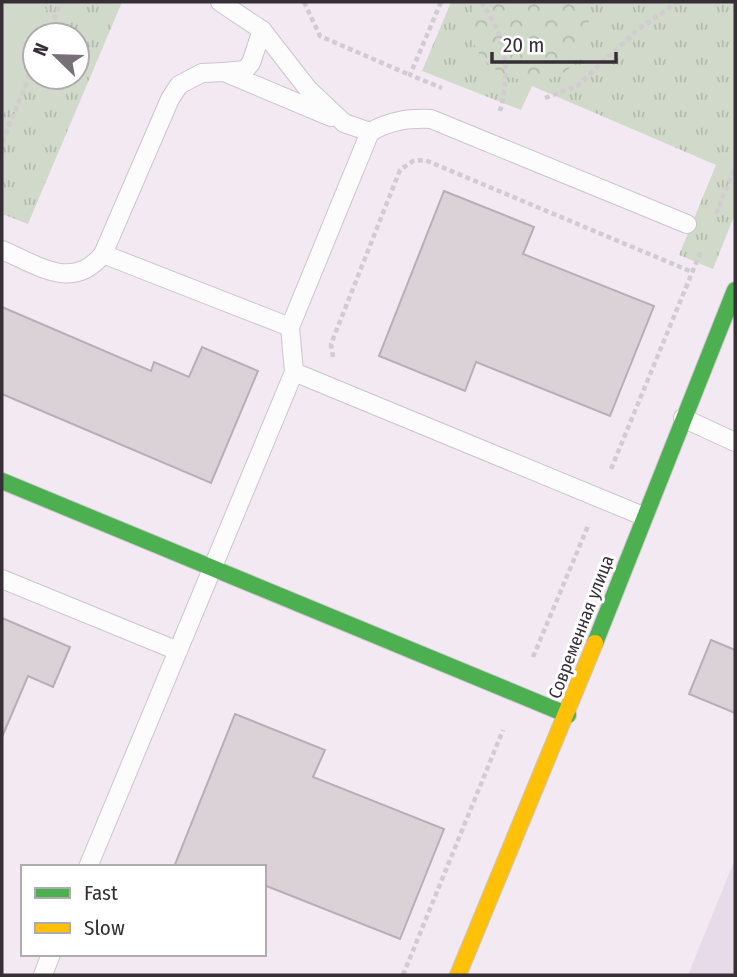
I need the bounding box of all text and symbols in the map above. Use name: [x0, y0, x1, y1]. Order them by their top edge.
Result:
north arrow: [21, 21, 91, 91]
scale bar: [492, 21, 616, 65]
text: 20 m: [503, 32, 544, 58]
text: N: [28, 40, 54, 59]
street label: Современная улица: [544, 552, 619, 702]
legend: [21, 865, 266, 956]
text: Fast: [84, 880, 118, 906]
text: Slow: [84, 915, 125, 941]

